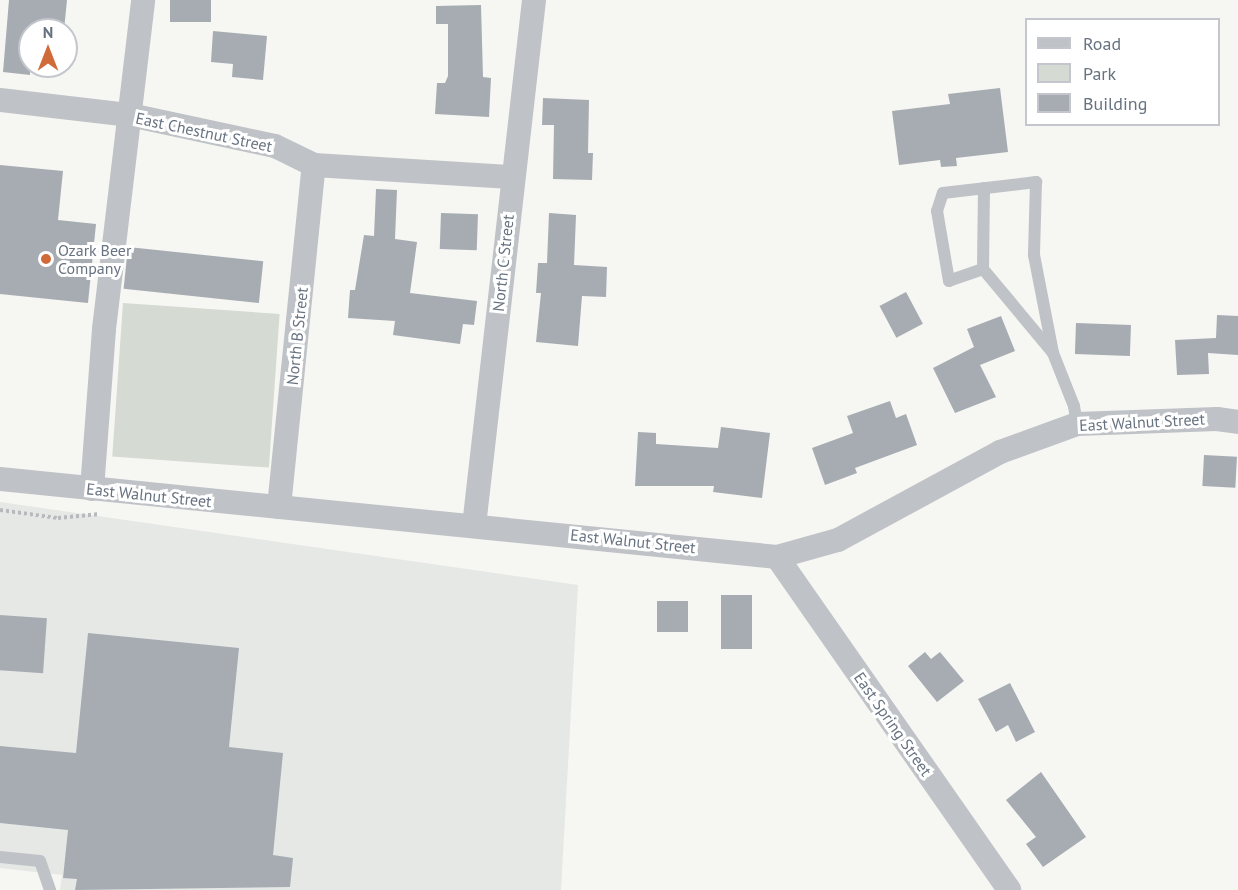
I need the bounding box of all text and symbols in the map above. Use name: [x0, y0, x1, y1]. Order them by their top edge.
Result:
north arrow: [18, 18, 78, 78]
legend: [1025, 18, 1220, 126]
text: N: [43, 22, 53, 42]
text: Road: [1083, 32, 1121, 55]
text: Park: [1083, 62, 1116, 85]
text: Building: [1083, 92, 1147, 115]
street label: East Chestnut Street: [134, 108, 274, 156]
street label: North C Street: [488, 213, 518, 313]
place label: Ozark Beer Company: [58, 240, 132, 278]
marker: Ozark Beer Company: [39, 252, 53, 266]
street label: North B Street: [282, 286, 312, 386]
street label: East Walnut Street: [1079, 409, 1205, 435]
street label: East Walnut Street: [85, 479, 213, 511]
street label: East Walnut Street: [569, 525, 697, 557]
street label: East Spring Street: [850, 668, 936, 780]

